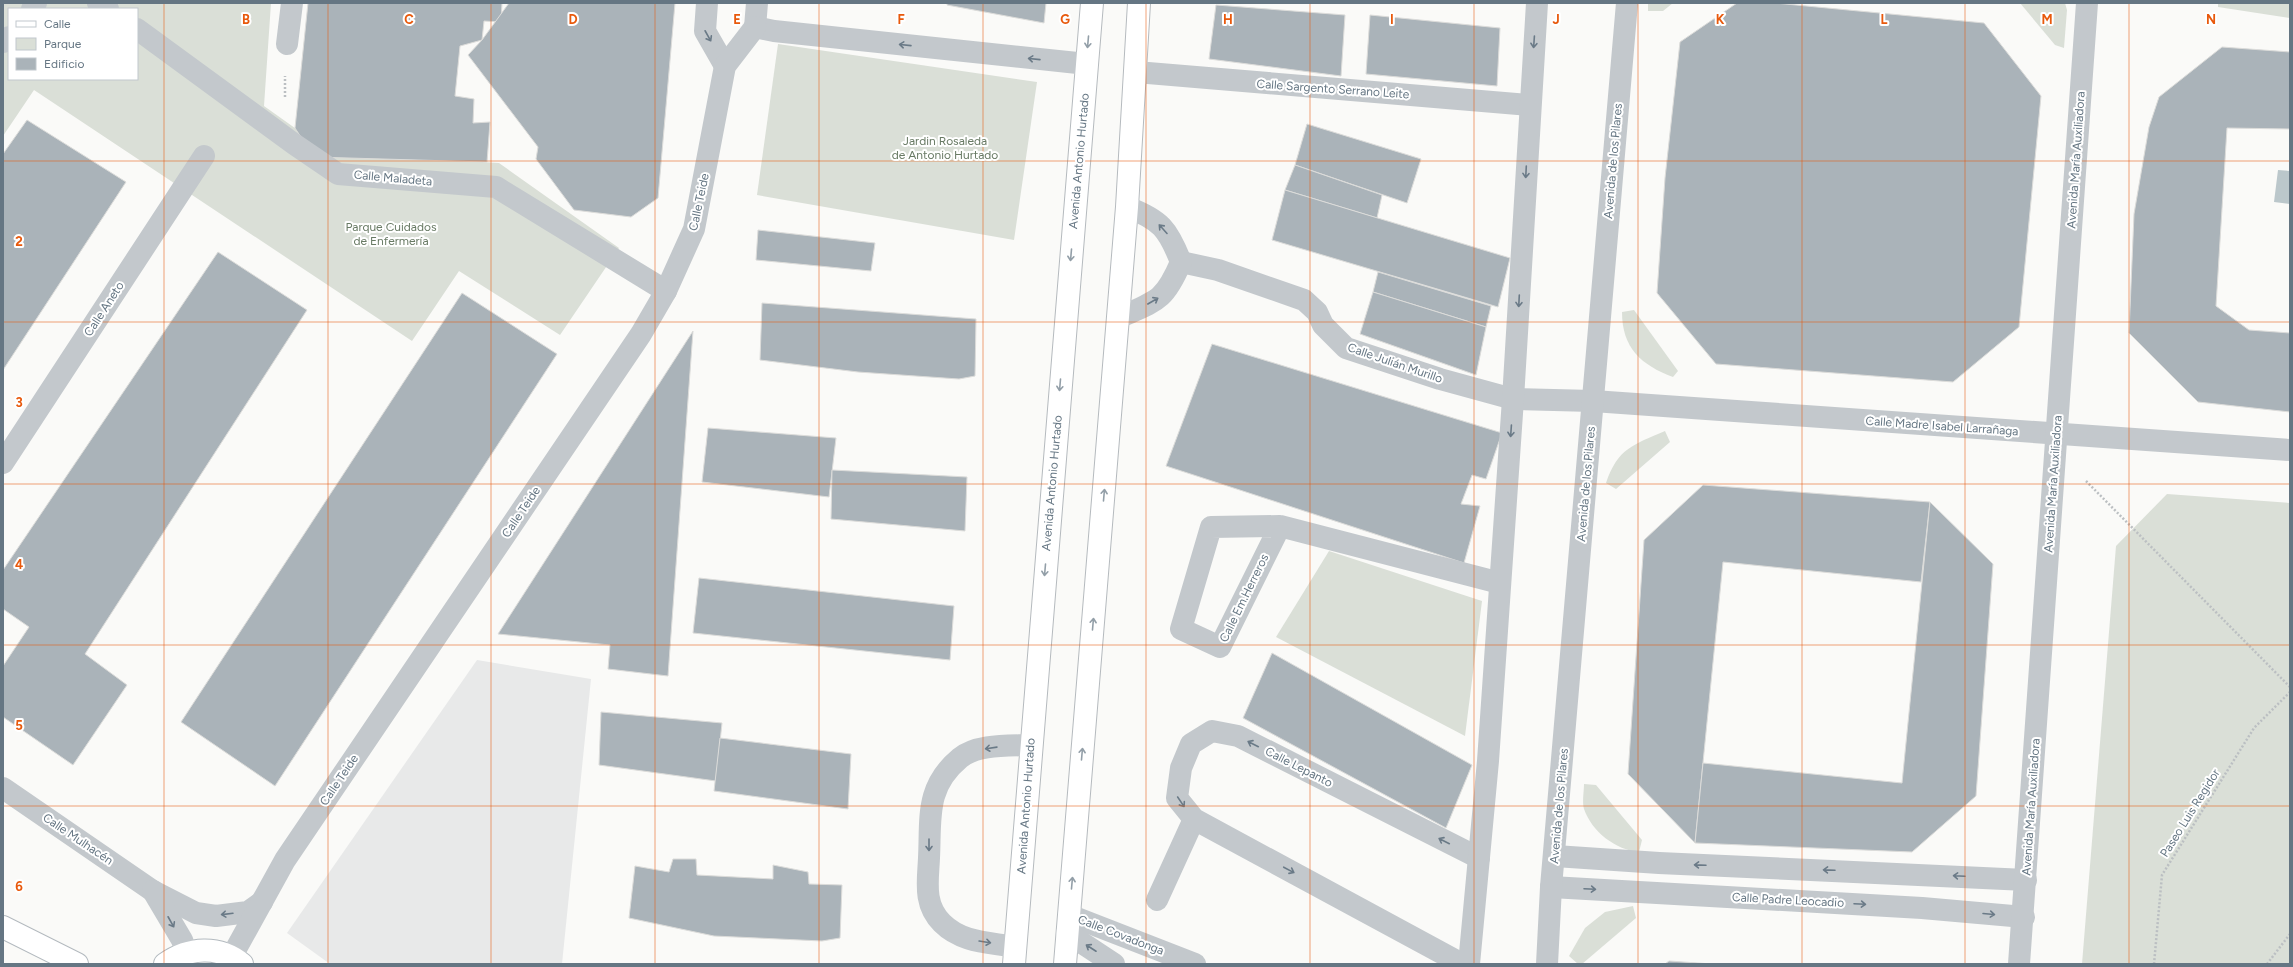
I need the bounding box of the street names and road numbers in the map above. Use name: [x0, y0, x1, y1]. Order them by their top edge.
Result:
street label: Calle Sargento Serrano Leite: [1256, 77, 1410, 101]
street label: Avenida María Auxiliadora: [2064, 91, 2088, 229]
street label: Avenida Antonio Hurtado: [1066, 92, 1092, 230]
street label: Avenida de los Pilares: [1601, 102, 1625, 219]
street label: Calle Maladeta: [353, 168, 433, 188]
street label: Calle Teide: [686, 172, 712, 232]
street label: Calle Aneto: [81, 279, 127, 339]
street label: Calle Julián Murillo: [1346, 340, 1444, 386]
street label: Avenida Antonio Hurtado: [1039, 414, 1065, 552]
street label: Calle Madre Isabel Larrañaga: [1865, 414, 2019, 438]
street label: Avenida María Auxiliadora: [2041, 415, 2065, 553]
street label: Avenida de los Pilares: [1574, 425, 1598, 542]
street label: Calle Teide: [499, 484, 543, 540]
street label: Calle Em.Herreros: [1217, 551, 1272, 644]
street label: Avenida Antonio Hurtado: [1014, 737, 1038, 874]
street label: Avenida María Auxiliadora: [2019, 738, 2043, 876]
street label: Calle Lepanto: [1263, 744, 1335, 790]
street label: Avenida de los Pilares: [1547, 747, 1571, 864]
street label: Calle Teide: [317, 752, 361, 808]
street label: Paseo Luis Regidor: [2157, 766, 2223, 860]
street label: Calle Mulhacén: [40, 810, 116, 868]
street label: Calle Padre Leocadio: [1732, 890, 1844, 910]
street label: Calle Covadonga: [1076, 912, 1166, 958]

